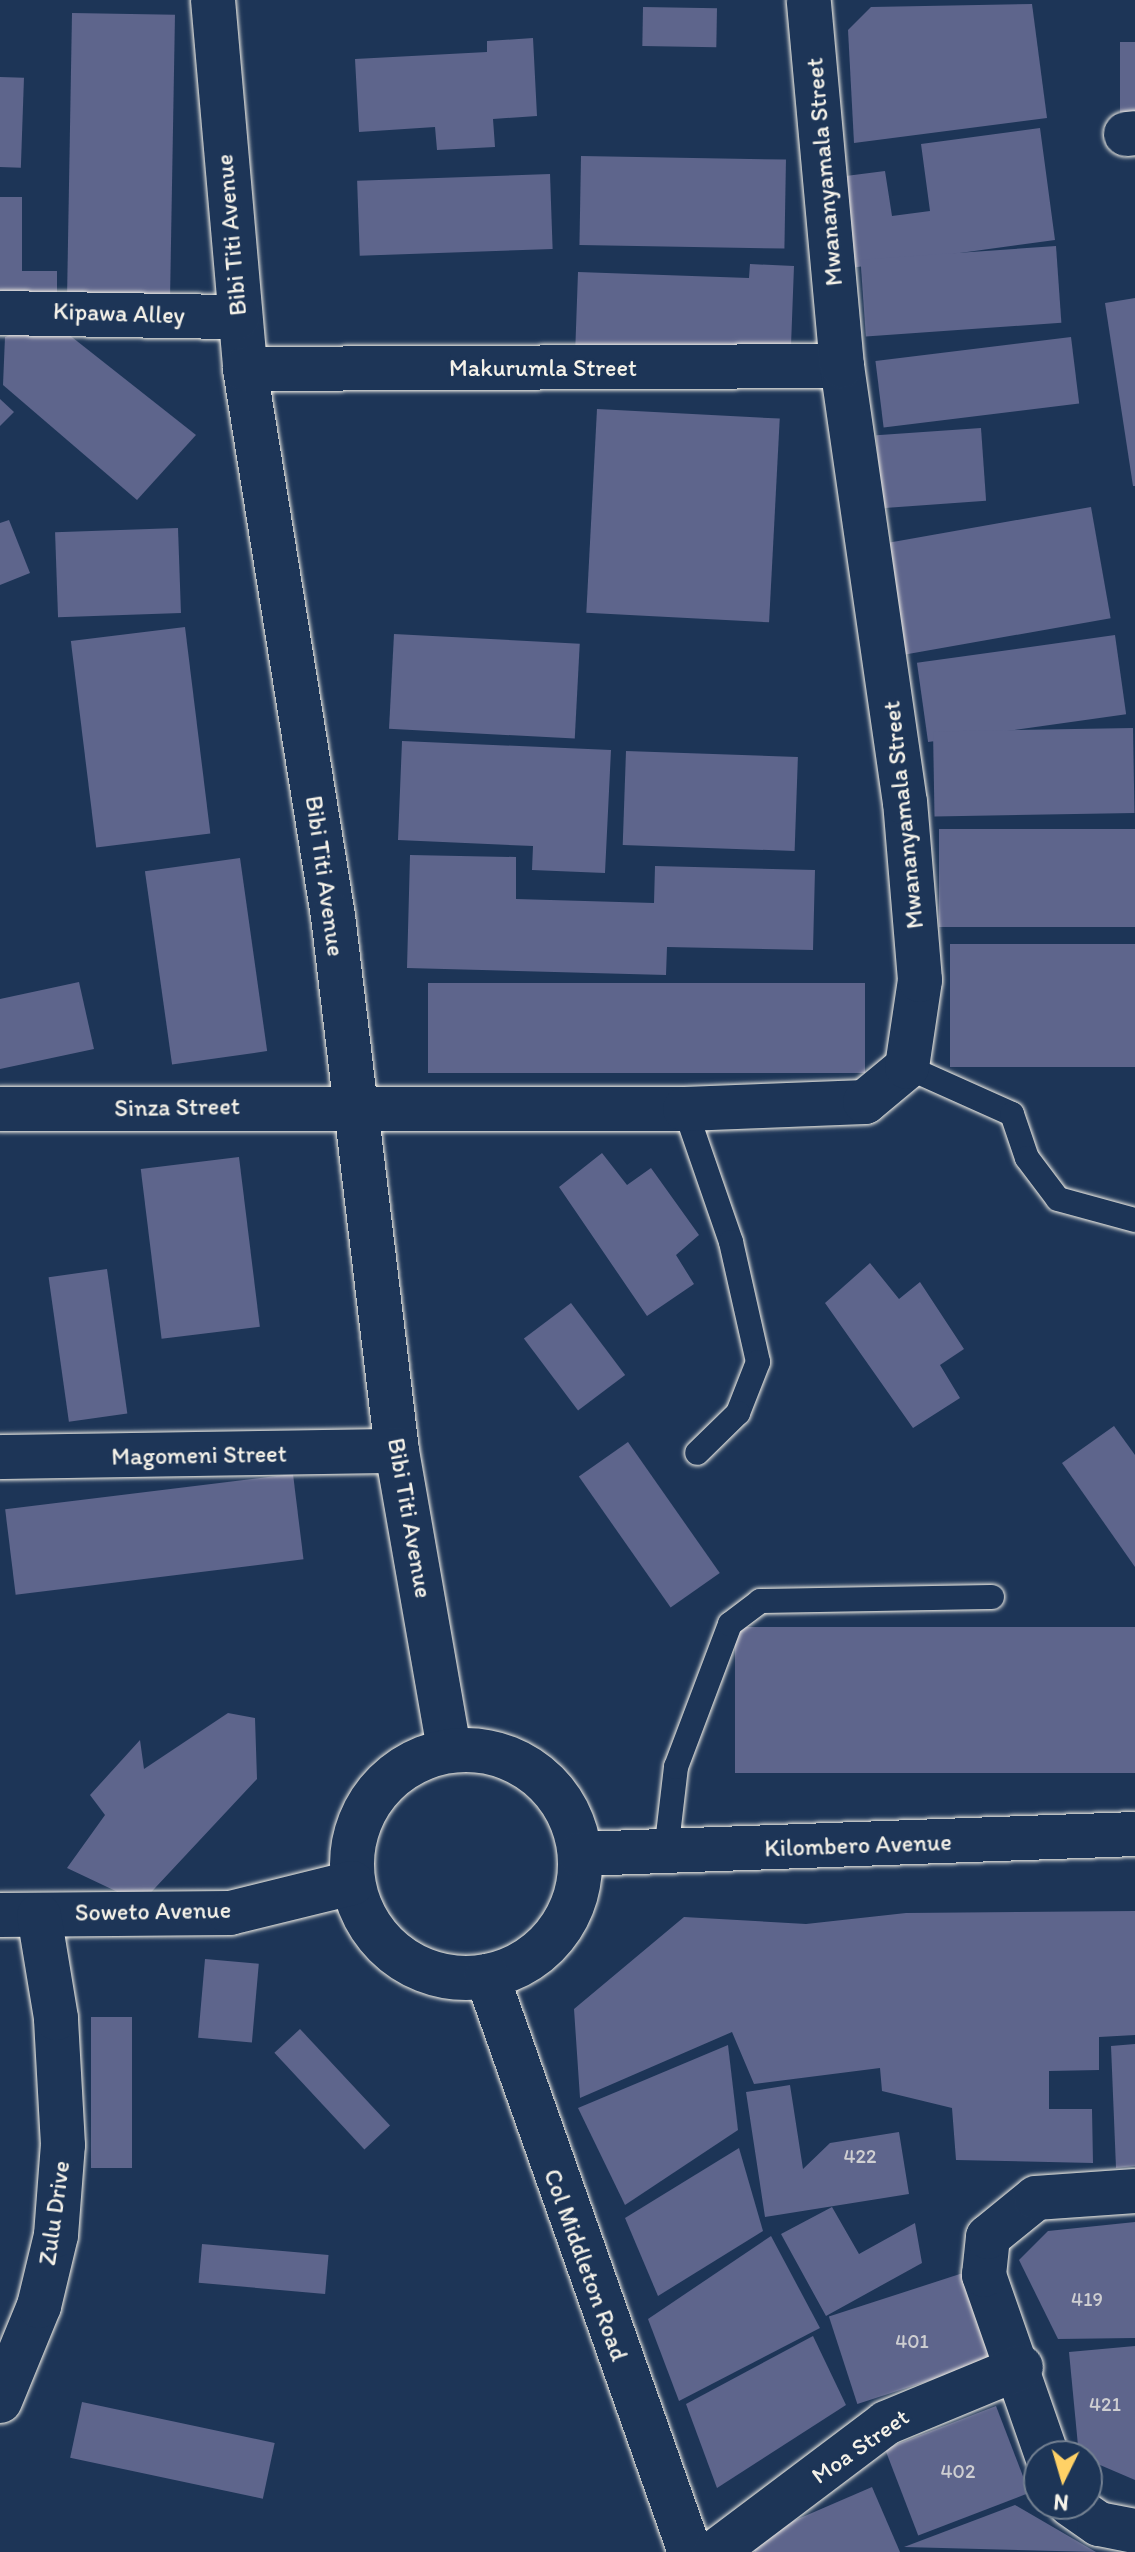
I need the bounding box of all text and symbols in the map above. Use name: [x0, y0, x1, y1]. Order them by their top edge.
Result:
street label: Mwananyamala Street: [800, 57, 848, 287]
street label: Bibi Titi Avenue: [210, 154, 252, 316]
street label: Kipawa Alley: [53, 296, 185, 330]
street label: Makurumla Street: [449, 354, 637, 382]
street label: Mwananyamala Street: [877, 700, 929, 930]
street label: Bibi Titi Avenue: [300, 794, 350, 958]
street label: Sinza Street: [114, 1092, 240, 1122]
street label: Bibi Titi Avenue: [382, 1436, 438, 1600]
street label: Magomeni Street: [111, 1439, 287, 1471]
street label: Kilombero Avenue: [764, 1827, 952, 1863]
street label: Soweto Avenue: [75, 1895, 231, 1927]
house number: 422: [843, 2144, 877, 2168]
street label: Zulu Drive: [32, 2158, 76, 2268]
street label: Col Middleton Road: [538, 2166, 634, 2364]
house number: 419: [1071, 2287, 1103, 2311]
house number: 401: [895, 2329, 929, 2353]
house number: 421: [1089, 2392, 1121, 2416]
street label: Moa Street: [806, 2402, 914, 2490]
north arrow: [1023, 2440, 1103, 2520]
house number: 402: [941, 2459, 975, 2483]
text: N: [1052, 2488, 1070, 2517]

